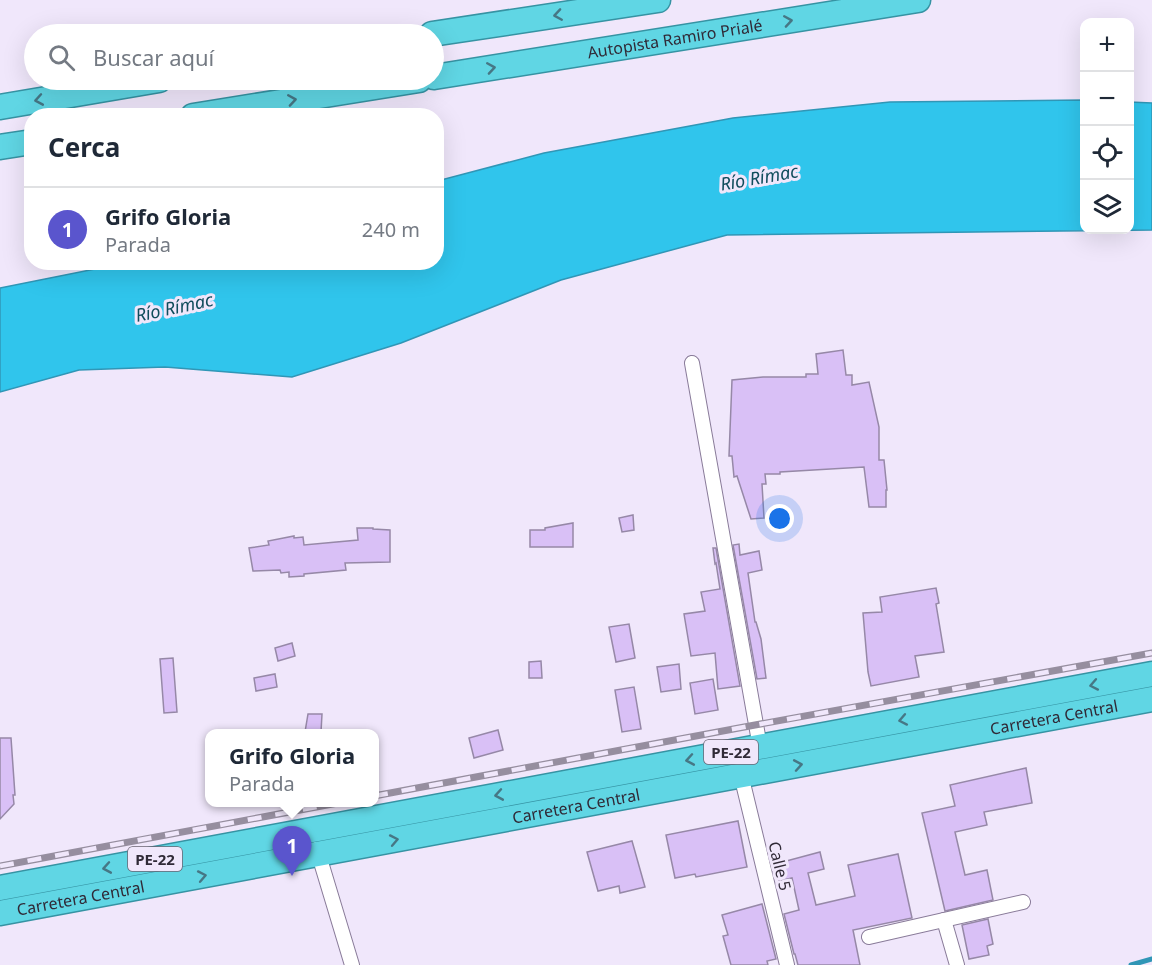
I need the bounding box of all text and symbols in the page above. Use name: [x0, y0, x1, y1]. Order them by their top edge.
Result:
one-way arrow: [554, 9, 563, 21]
street label: Autopista Ramiro Prialé: [586, 14, 764, 63]
one-way arrow: [783, 15, 792, 27]
map controls: [1080, 18, 1134, 234]
button: +: [1080, 18, 1134, 72]
search box: [24, 24, 444, 90]
icon: search: [45, 41, 78, 74]
text: Buscar aquí: [93, 42, 214, 72]
one-way arrow: [486, 62, 496, 75]
button: −: [1080, 72, 1134, 126]
one-way arrow: [34, 93, 44, 106]
one-way arrow: [288, 94, 297, 106]
button: locate: [1080, 126, 1134, 180]
text: Cerca: [48, 129, 120, 165]
water label: Río Rímac: [718, 158, 801, 196]
button: layers: [1080, 180, 1134, 234]
text: Grifo Gloria: [105, 201, 231, 231]
text: 1: [62, 216, 73, 243]
text: 240 m: [362, 216, 420, 243]
text: Parada: [105, 231, 171, 258]
water label: Río Rímac: [133, 287, 216, 327]
your location: [765, 504, 794, 533]
one-way arrow: [1090, 678, 1100, 691]
street label: Carretera Central: [988, 695, 1120, 740]
one-way arrow: [898, 713, 908, 726]
popup: [205, 729, 379, 807]
text: Grifo Gloria: [229, 740, 355, 770]
road number: PE-22: [704, 740, 758, 764]
one-way arrow: [686, 753, 695, 765]
one-way arrow: [793, 759, 803, 772]
text: Parada: [229, 770, 295, 797]
street label: Carretera Central: [510, 783, 642, 829]
one-way arrow: [494, 788, 504, 801]
pin: 1: [272, 826, 312, 876]
one-way arrow: [388, 834, 398, 847]
street label: Calle 5: [763, 839, 797, 893]
road number: PE-22: [128, 847, 182, 871]
one-way arrow: [102, 861, 112, 874]
one-way arrow: [197, 870, 207, 883]
street label: Carretera Central: [15, 875, 146, 921]

